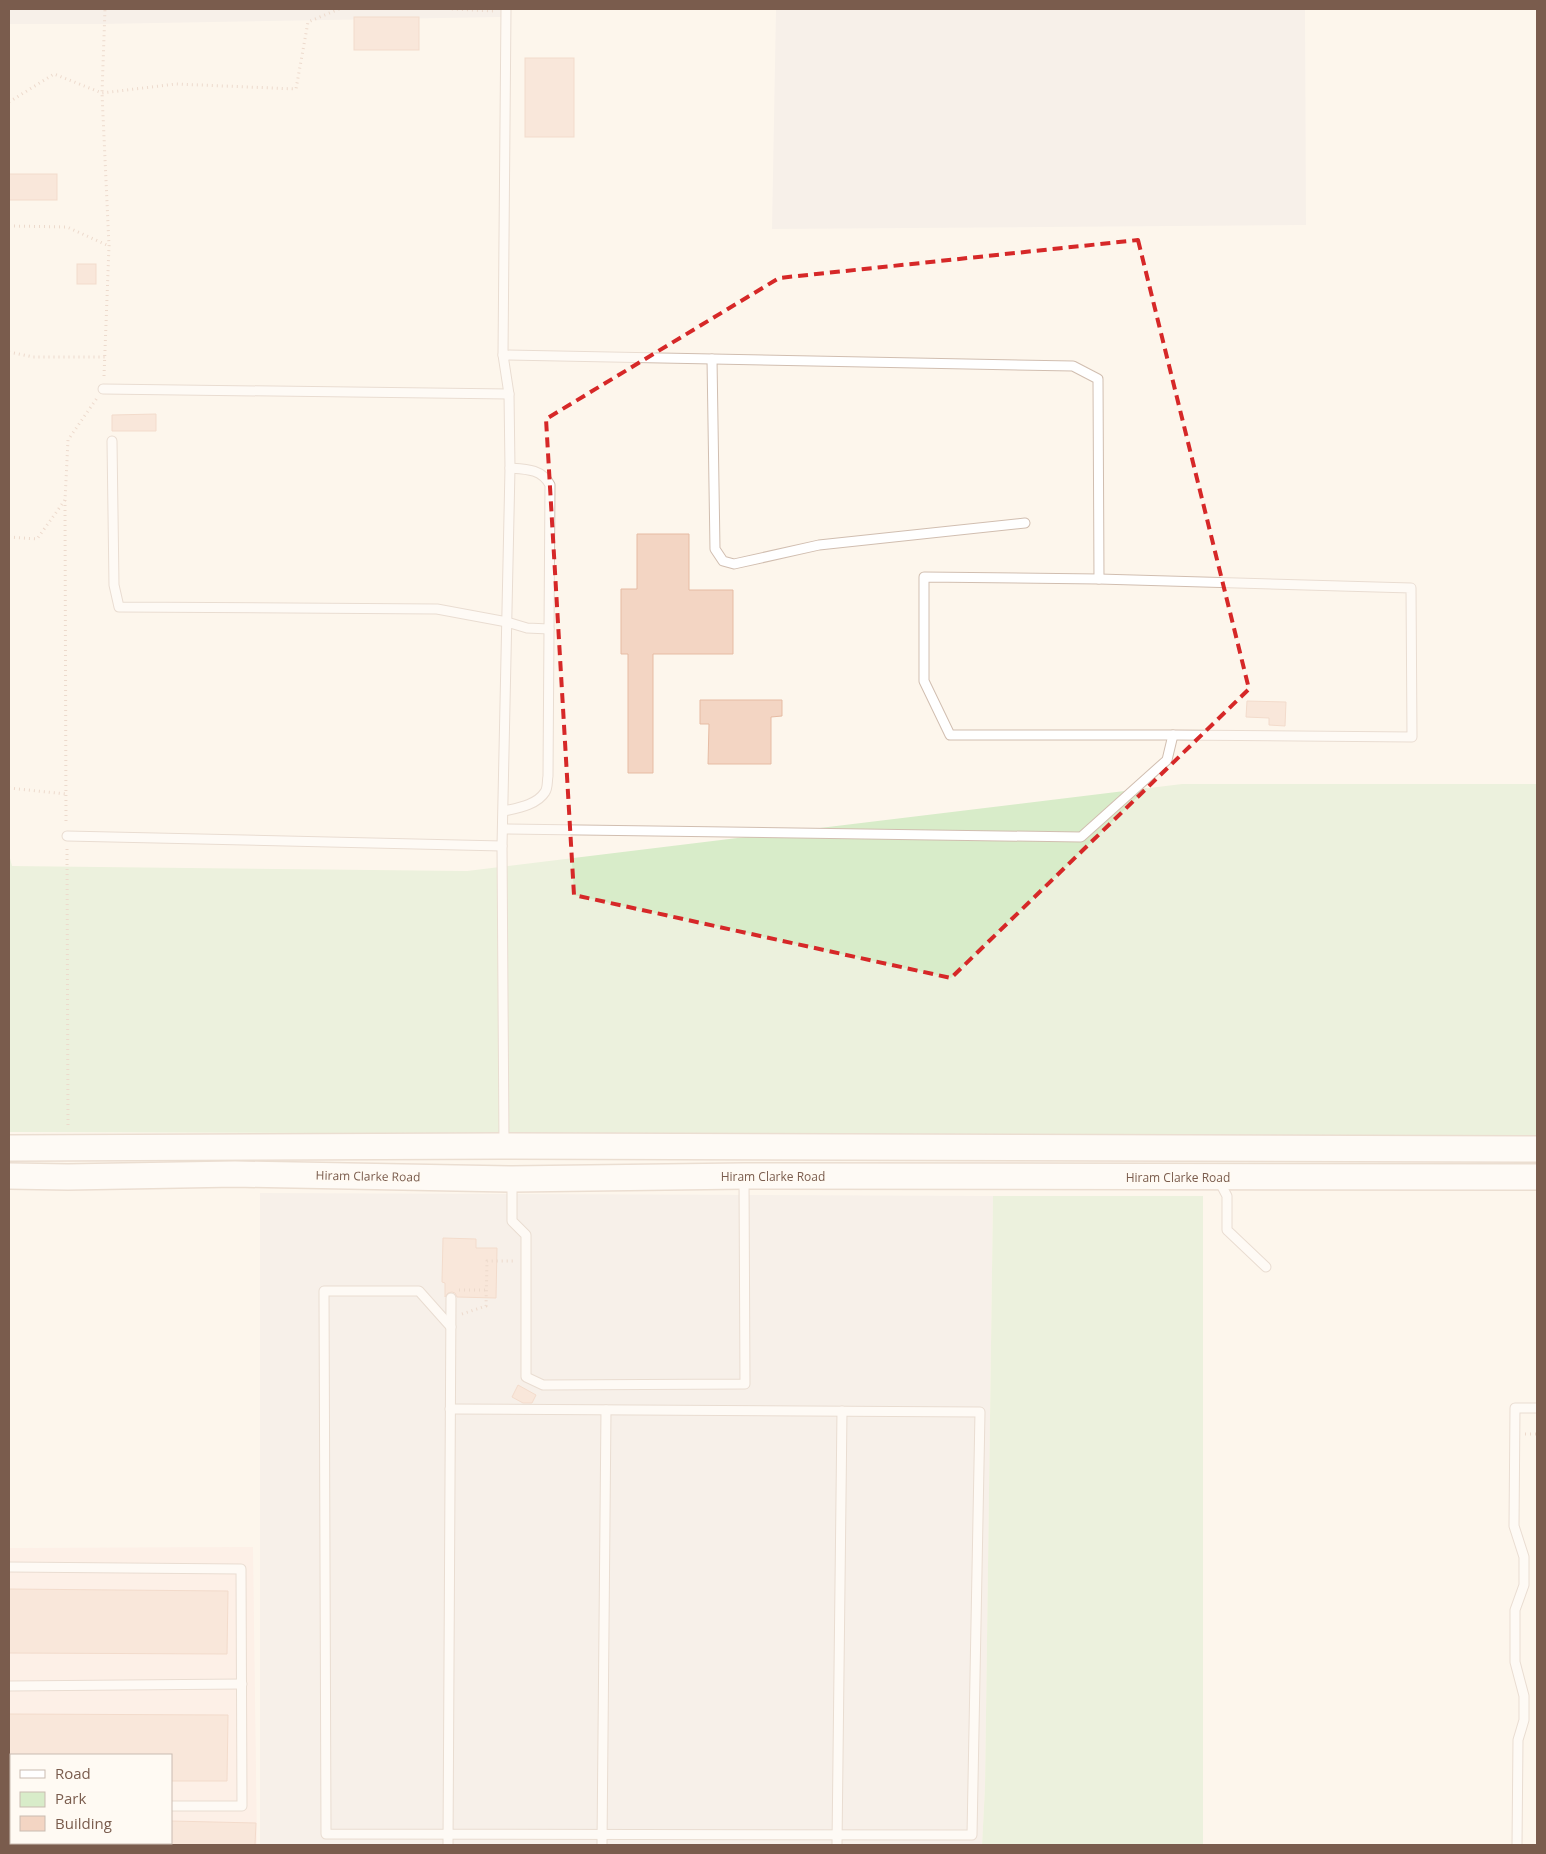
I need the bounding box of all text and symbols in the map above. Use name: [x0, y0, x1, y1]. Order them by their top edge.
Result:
street label: Hiram Clarke Road: [316, 1167, 420, 1185]
street label: Hiram Clarke Road: [721, 1168, 825, 1185]
street label: Hiram Clarke Road: [1126, 1169, 1230, 1186]
legend: [10, 1754, 172, 1844]
text: Road: [55, 1763, 91, 1783]
text: Park: [55, 1788, 86, 1808]
text: Building: [55, 1813, 112, 1833]

